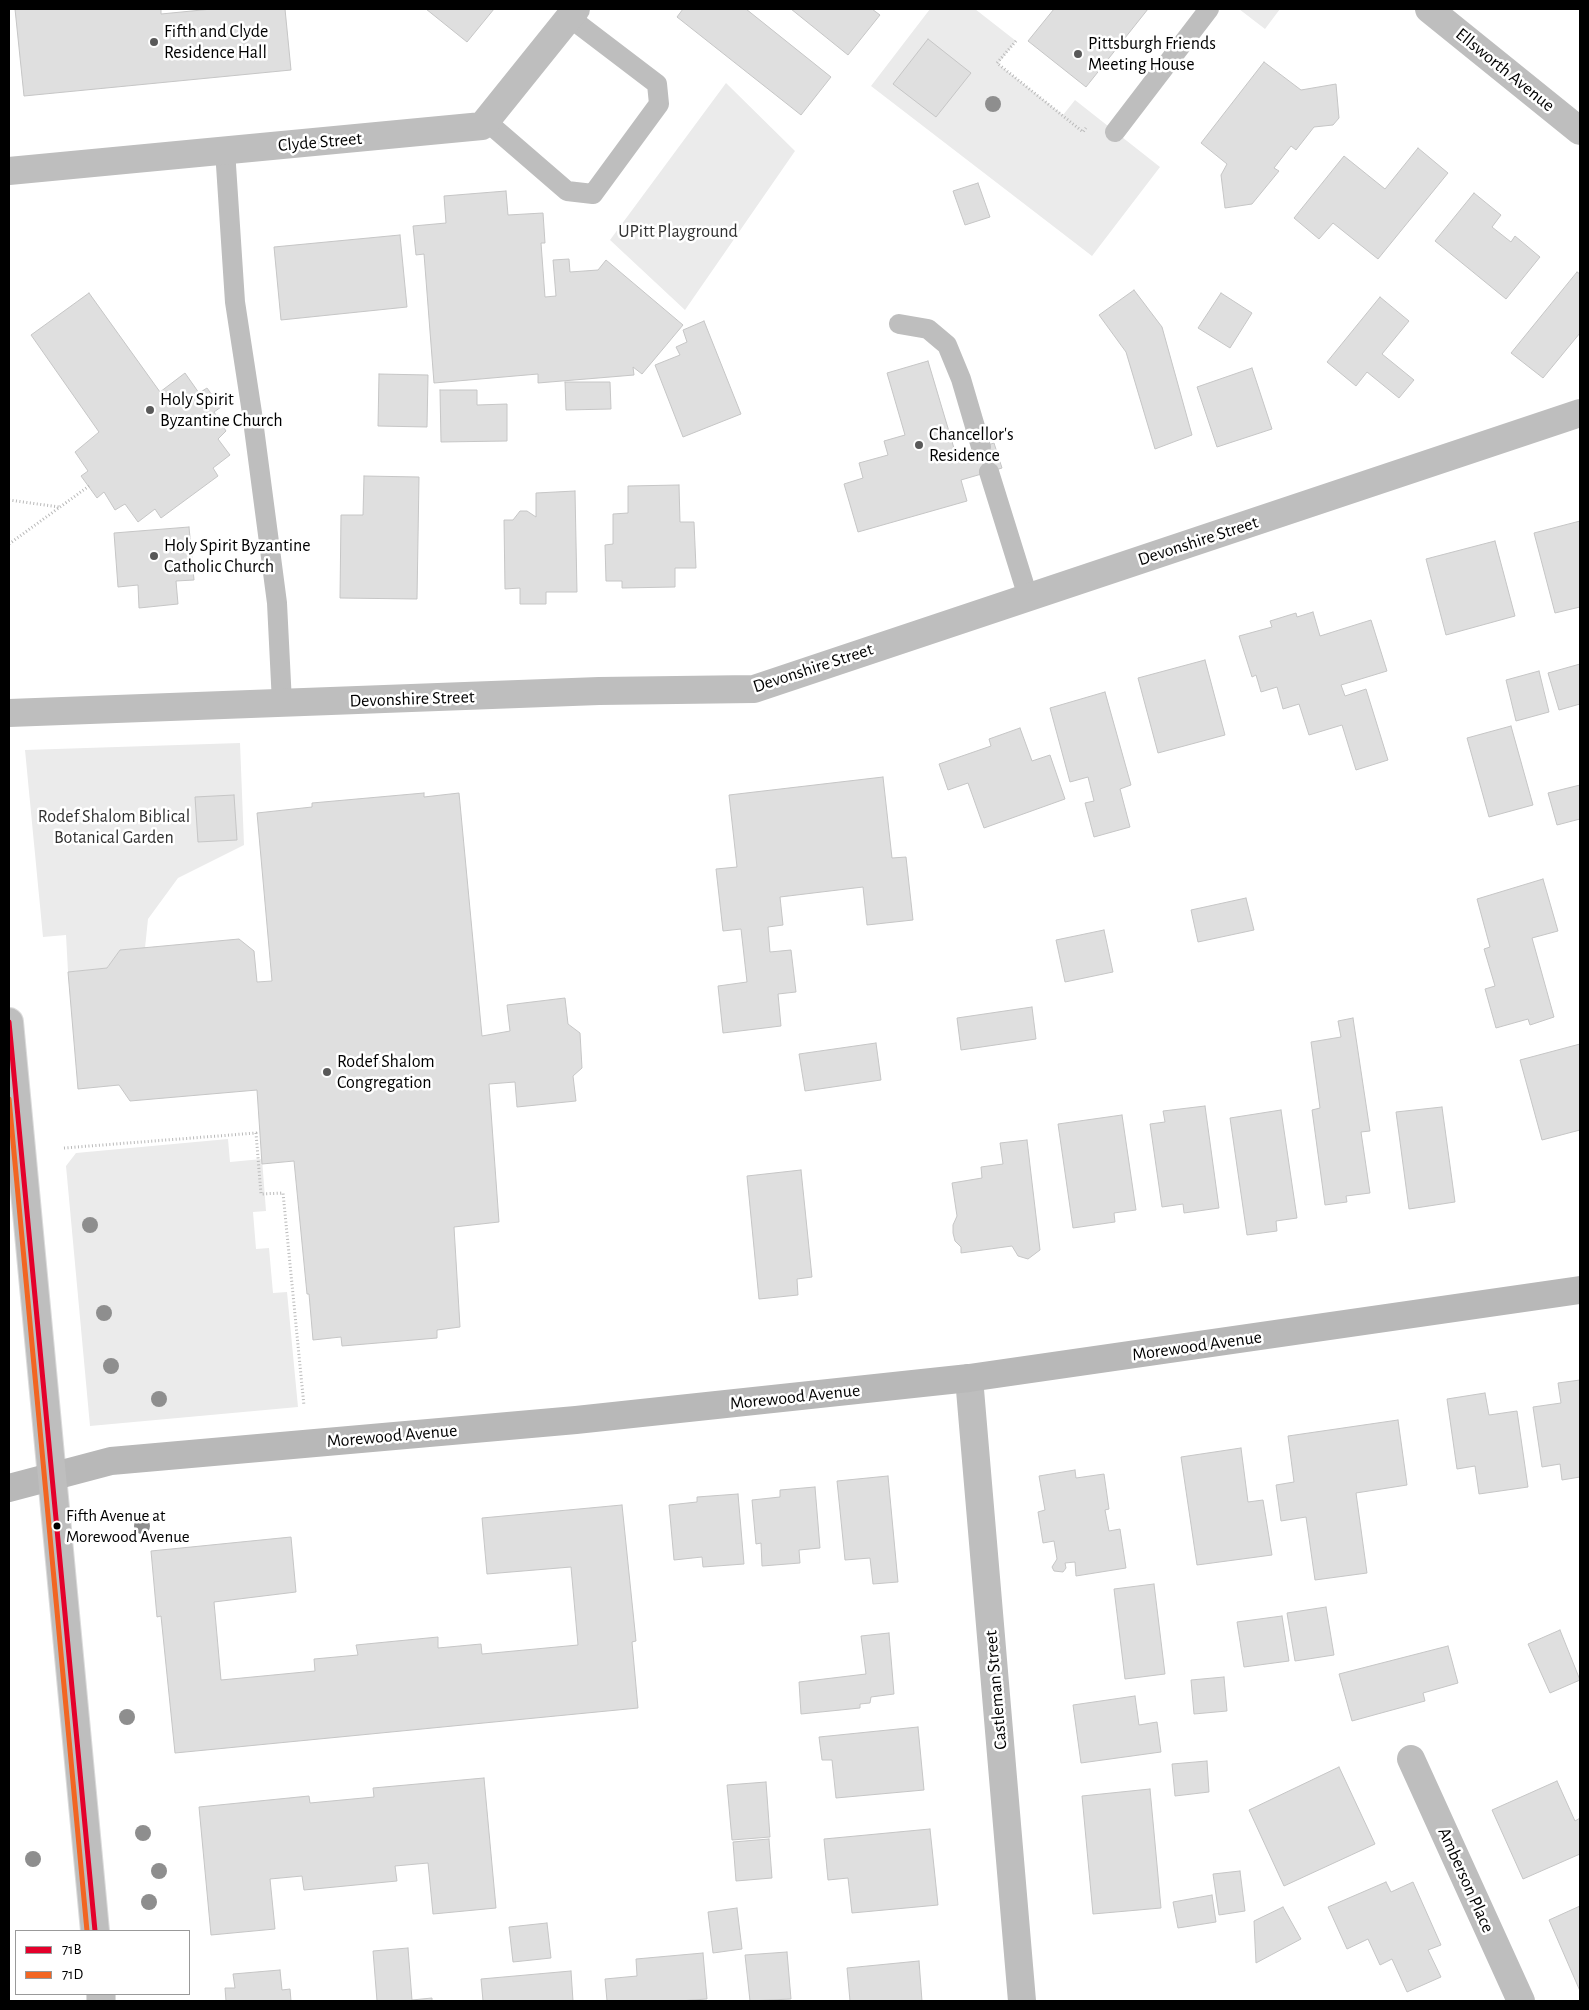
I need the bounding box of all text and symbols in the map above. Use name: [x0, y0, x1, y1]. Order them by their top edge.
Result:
place label: Fifth and Clyde Residence Hall: [164, 21, 268, 64]
street label: Ellsworth Avenue: [1451, 24, 1559, 116]
place label: Pittsburgh Friends Meeting House: [1088, 33, 1216, 76]
marker: Fifth and Clyde Residence Hall: [148, 36, 160, 48]
marker: Pittsburgh Friends Meeting House: [1072, 48, 1084, 60]
street label: Clyde Street: [277, 128, 363, 156]
park label: UPitt Playground: [618, 221, 738, 243]
place label: Holy Spirit Byzantine Church: [160, 389, 283, 432]
marker: Holy Spirit Byzantine Church: [144, 404, 156, 416]
place label: Chancellor's Residence: [929, 424, 1014, 466]
marker: Chancellor's Residence: [913, 439, 925, 451]
street label: Devonshire Street: [1135, 511, 1261, 571]
place label: Holy Spirit Byzantine Catholic Church: [164, 535, 311, 578]
marker: Holy Spirit Byzantine Catholic Church: [148, 550, 160, 562]
street label: Devonshire Street: [750, 638, 876, 698]
street label: Devonshire Street: [349, 686, 475, 712]
park label: Rodef Shalom Biblical Botanical Garden: [38, 806, 190, 849]
place label: Rodef Shalom Congregation: [337, 1051, 435, 1094]
marker: Rodef Shalom Congregation: [321, 1066, 333, 1078]
street label: Morewood Avenue: [1131, 1326, 1263, 1366]
street label: Morewood Avenue: [729, 1379, 861, 1415]
street label: Morewood Avenue: [326, 1420, 458, 1452]
place label: Fifth Avenue at Morewood Avenue: [66, 1506, 190, 1546]
marker: Fifth Avenue at Morewood Avenue: [52, 1521, 62, 1531]
street label: Castleman Street: [980, 1629, 1012, 1751]
street label: Amberson Place: [1433, 1824, 1499, 1936]
legend: [15, 1930, 190, 1995]
text: 71B: [62, 1942, 81, 1957]
text: 71D: [62, 1967, 83, 1982]

